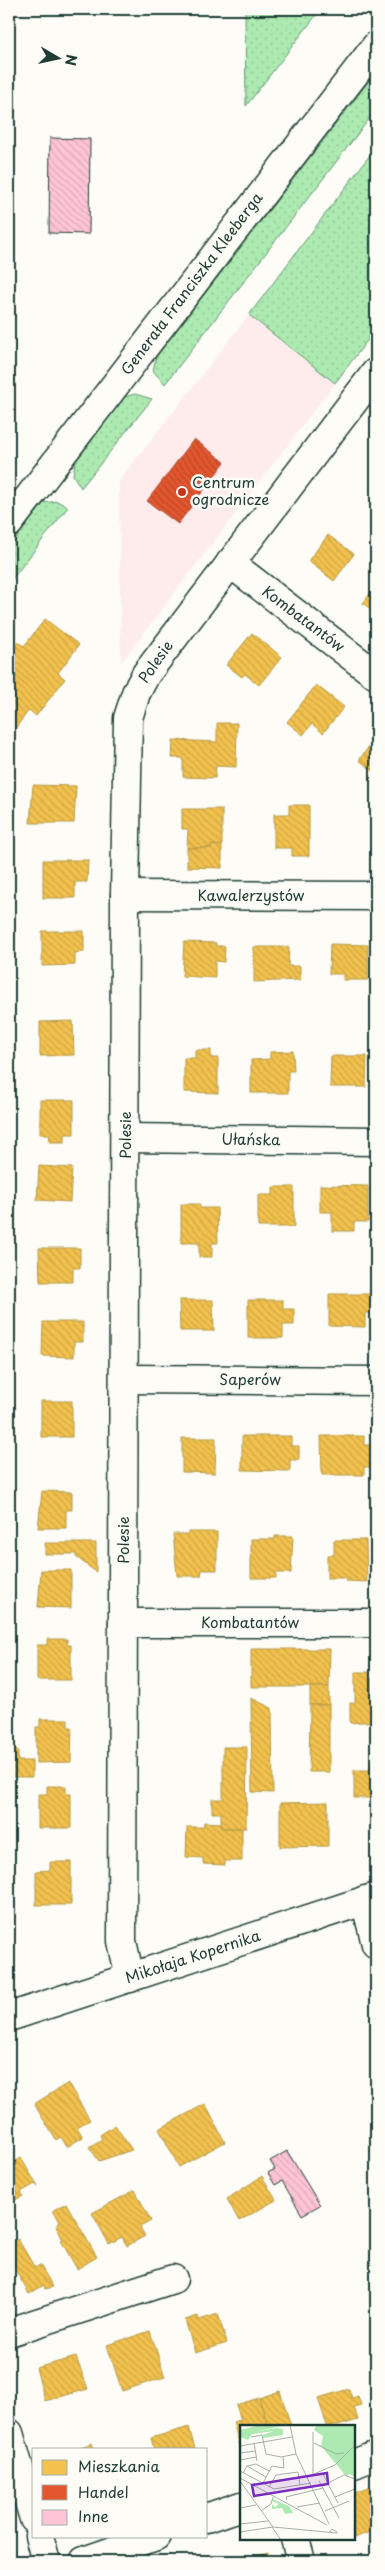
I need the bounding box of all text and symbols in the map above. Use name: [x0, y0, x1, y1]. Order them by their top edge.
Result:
north arrow: [32, 32, 82, 82]
text: N: [60, 53, 83, 67]
street label: Generała Franciszka Kleeberga: [114, 186, 268, 379]
place label: Centrum ogrodnicze: [192, 470, 269, 510]
marker: Centrum ogrodnicze: [176, 486, 188, 498]
street label: Kombatantów: [258, 579, 350, 657]
street label: Polesie: [132, 635, 178, 687]
street label: Kawalerzystów: [198, 883, 305, 906]
street label: Polesie: [113, 1111, 136, 1159]
street label: Ułańska: [221, 1126, 281, 1151]
street label: Saperów: [219, 1367, 281, 1390]
street label: Polesie: [111, 1516, 134, 1564]
street label: Kombatantów: [201, 1610, 300, 1633]
street label: Mikołaja Kopernika: [122, 1923, 264, 1988]
inset map: [240, 2425, 355, 2540]
legend: [32, 2448, 208, 2538]
text: Mieszkania: [78, 2454, 160, 2477]
text: Handel: [78, 2480, 129, 2503]
text: Inne: [78, 2504, 109, 2527]

